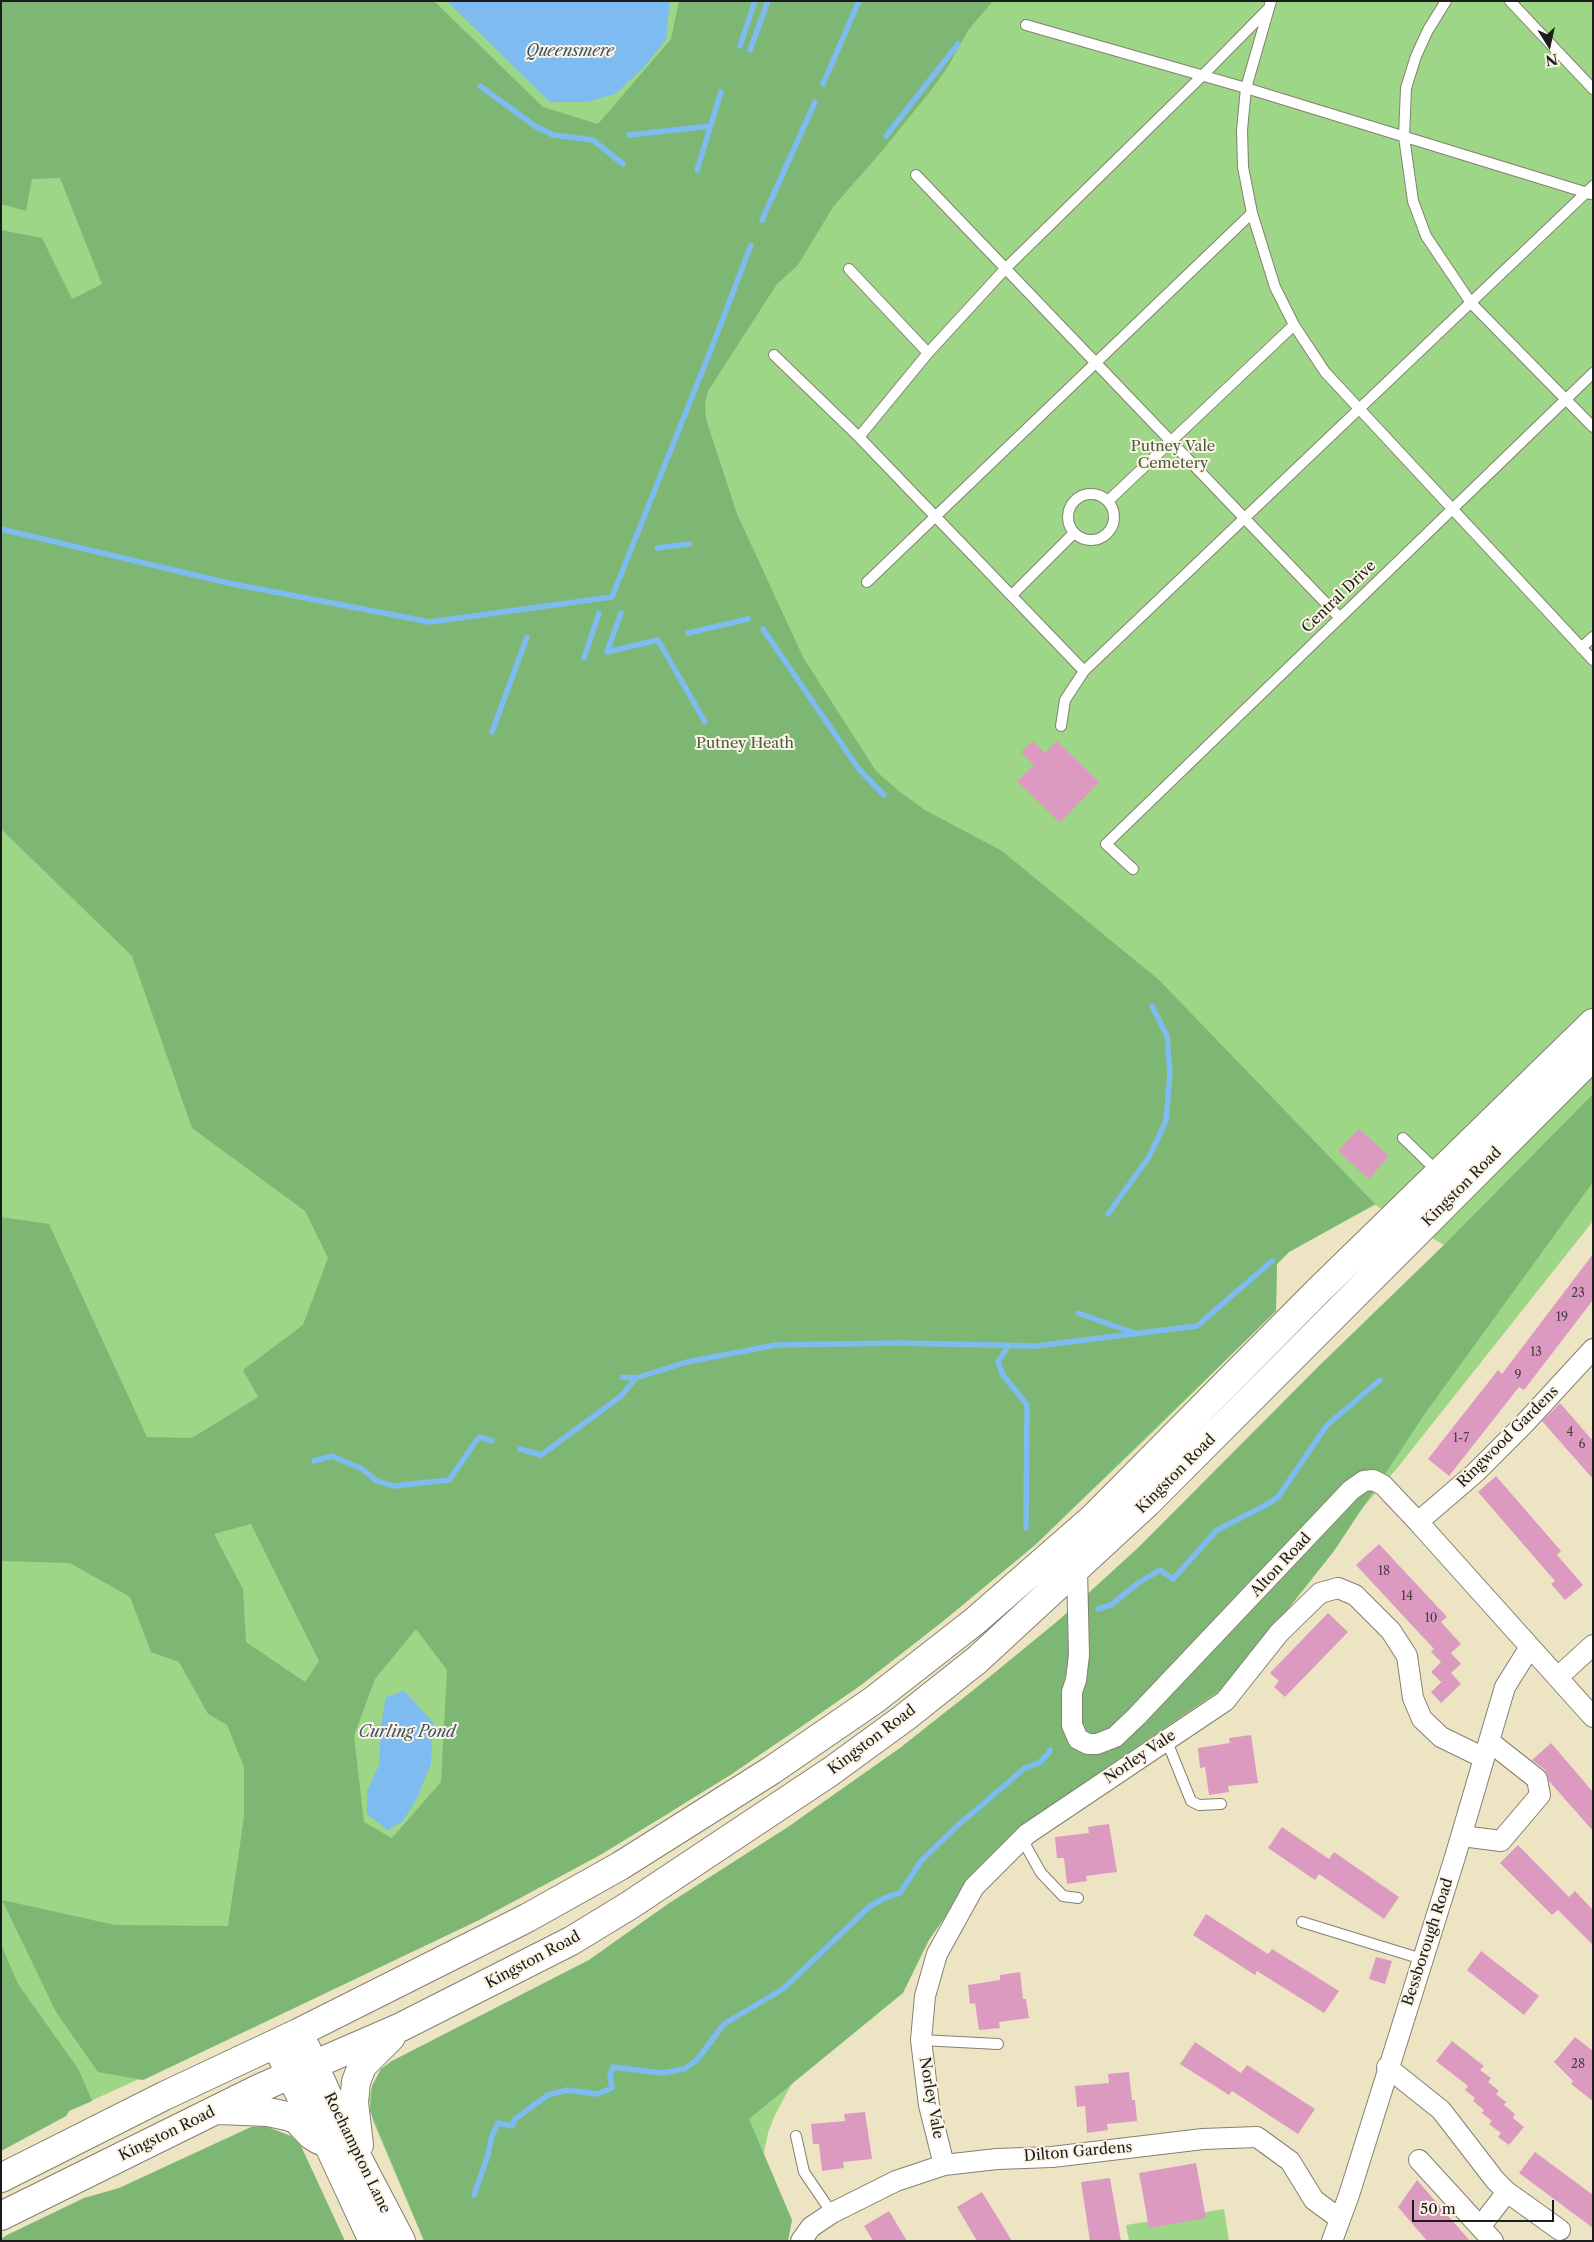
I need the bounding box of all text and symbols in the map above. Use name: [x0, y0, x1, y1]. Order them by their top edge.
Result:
north arrow: [1524, 20, 1574, 70]
water label: Queensmere: [526, 41, 614, 61]
text: N: [1544, 50, 1559, 70]
park label: Putney Vale Cemetery: [1131, 438, 1215, 473]
street label: Central Drive: [1298, 557, 1380, 637]
park label: Putney Heath: [696, 735, 794, 753]
street label: Kingston Road: [1419, 1144, 1505, 1230]
house number: 23: [1571, 1287, 1585, 1301]
house number: 19: [1556, 1311, 1568, 1325]
house number: 13: [1530, 1346, 1542, 1360]
house number: 9: [1514, 1369, 1522, 1383]
street label: Ringwood Gardens: [1454, 1383, 1562, 1491]
house number: 4: [1567, 1426, 1573, 1440]
street label: Kingston Road: [1133, 1431, 1219, 1517]
house number: 1-7: [1453, 1432, 1469, 1446]
house number: 6: [1578, 1438, 1586, 1452]
street label: Alton Road: [1247, 1529, 1315, 1601]
house number: 18: [1378, 1565, 1390, 1579]
house number: 14: [1401, 1590, 1413, 1604]
house number: 10: [1425, 1612, 1437, 1626]
street label: Kingston Road: [825, 1701, 919, 1779]
water label: Curling Pond: [359, 1722, 455, 1742]
street label: Norley Vale: [1101, 1726, 1179, 1788]
street label: Bessborough Road: [1399, 1876, 1457, 2008]
street label: Kingston Road: [482, 1927, 584, 1993]
street label: Norley Vale: [915, 2056, 947, 2140]
house number: 28: [1571, 2058, 1585, 2072]
street label: Roehampton Lane: [320, 2090, 394, 2216]
street label: Kingston Road: [116, 2103, 218, 2165]
street label: Dilton Gardens: [1023, 2138, 1133, 2166]
scale bar: [1414, 2190, 1556, 2222]
text: 50 m: [1420, 2199, 1456, 2218]

